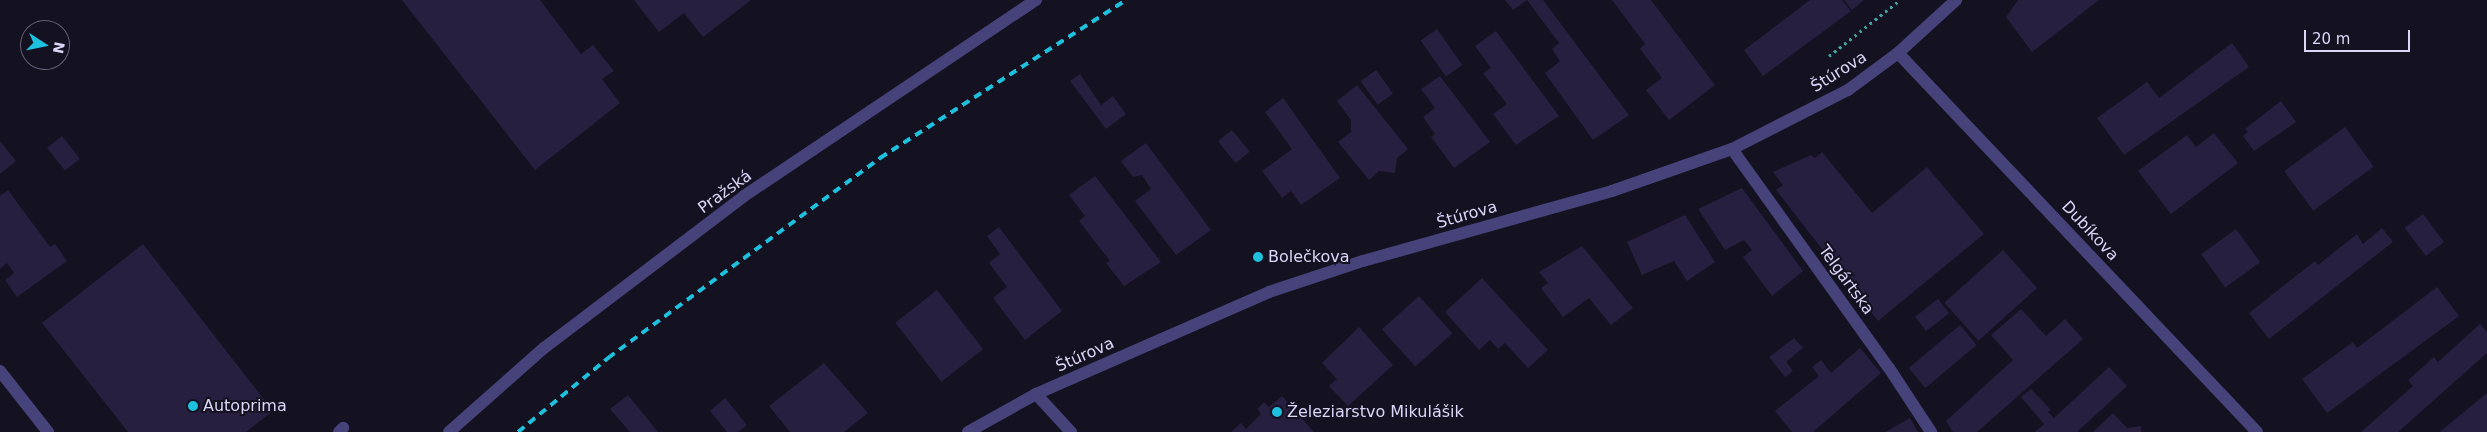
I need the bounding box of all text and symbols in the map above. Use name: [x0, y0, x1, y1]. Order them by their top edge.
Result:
north arrow: [20, 20, 70, 70]
scale bar: [2307, 20, 2413, 52]
text: 20 m: [2312, 30, 2350, 48]
text: N: [50, 40, 68, 55]
street label: Štúrova: [1808, 47, 1870, 97]
street label: Pražská: [695, 166, 755, 218]
street label: Štúrova: [1435, 197, 1499, 233]
street label: Dubíkova: [2057, 197, 2123, 265]
street label: Telgártska: [1814, 241, 1878, 319]
place label: Bolečkova: [1268, 247, 1350, 267]
marker: Bolečkova: [1252, 251, 1264, 263]
street label: Štúrova: [1053, 334, 1117, 376]
place label: Autoprima: [203, 396, 287, 416]
marker: Autoprima: [187, 400, 199, 412]
place label: Železiarstvo Mikulášik: [1287, 402, 1464, 422]
marker: Železiarstvo Mikulášik: [1271, 406, 1283, 418]

